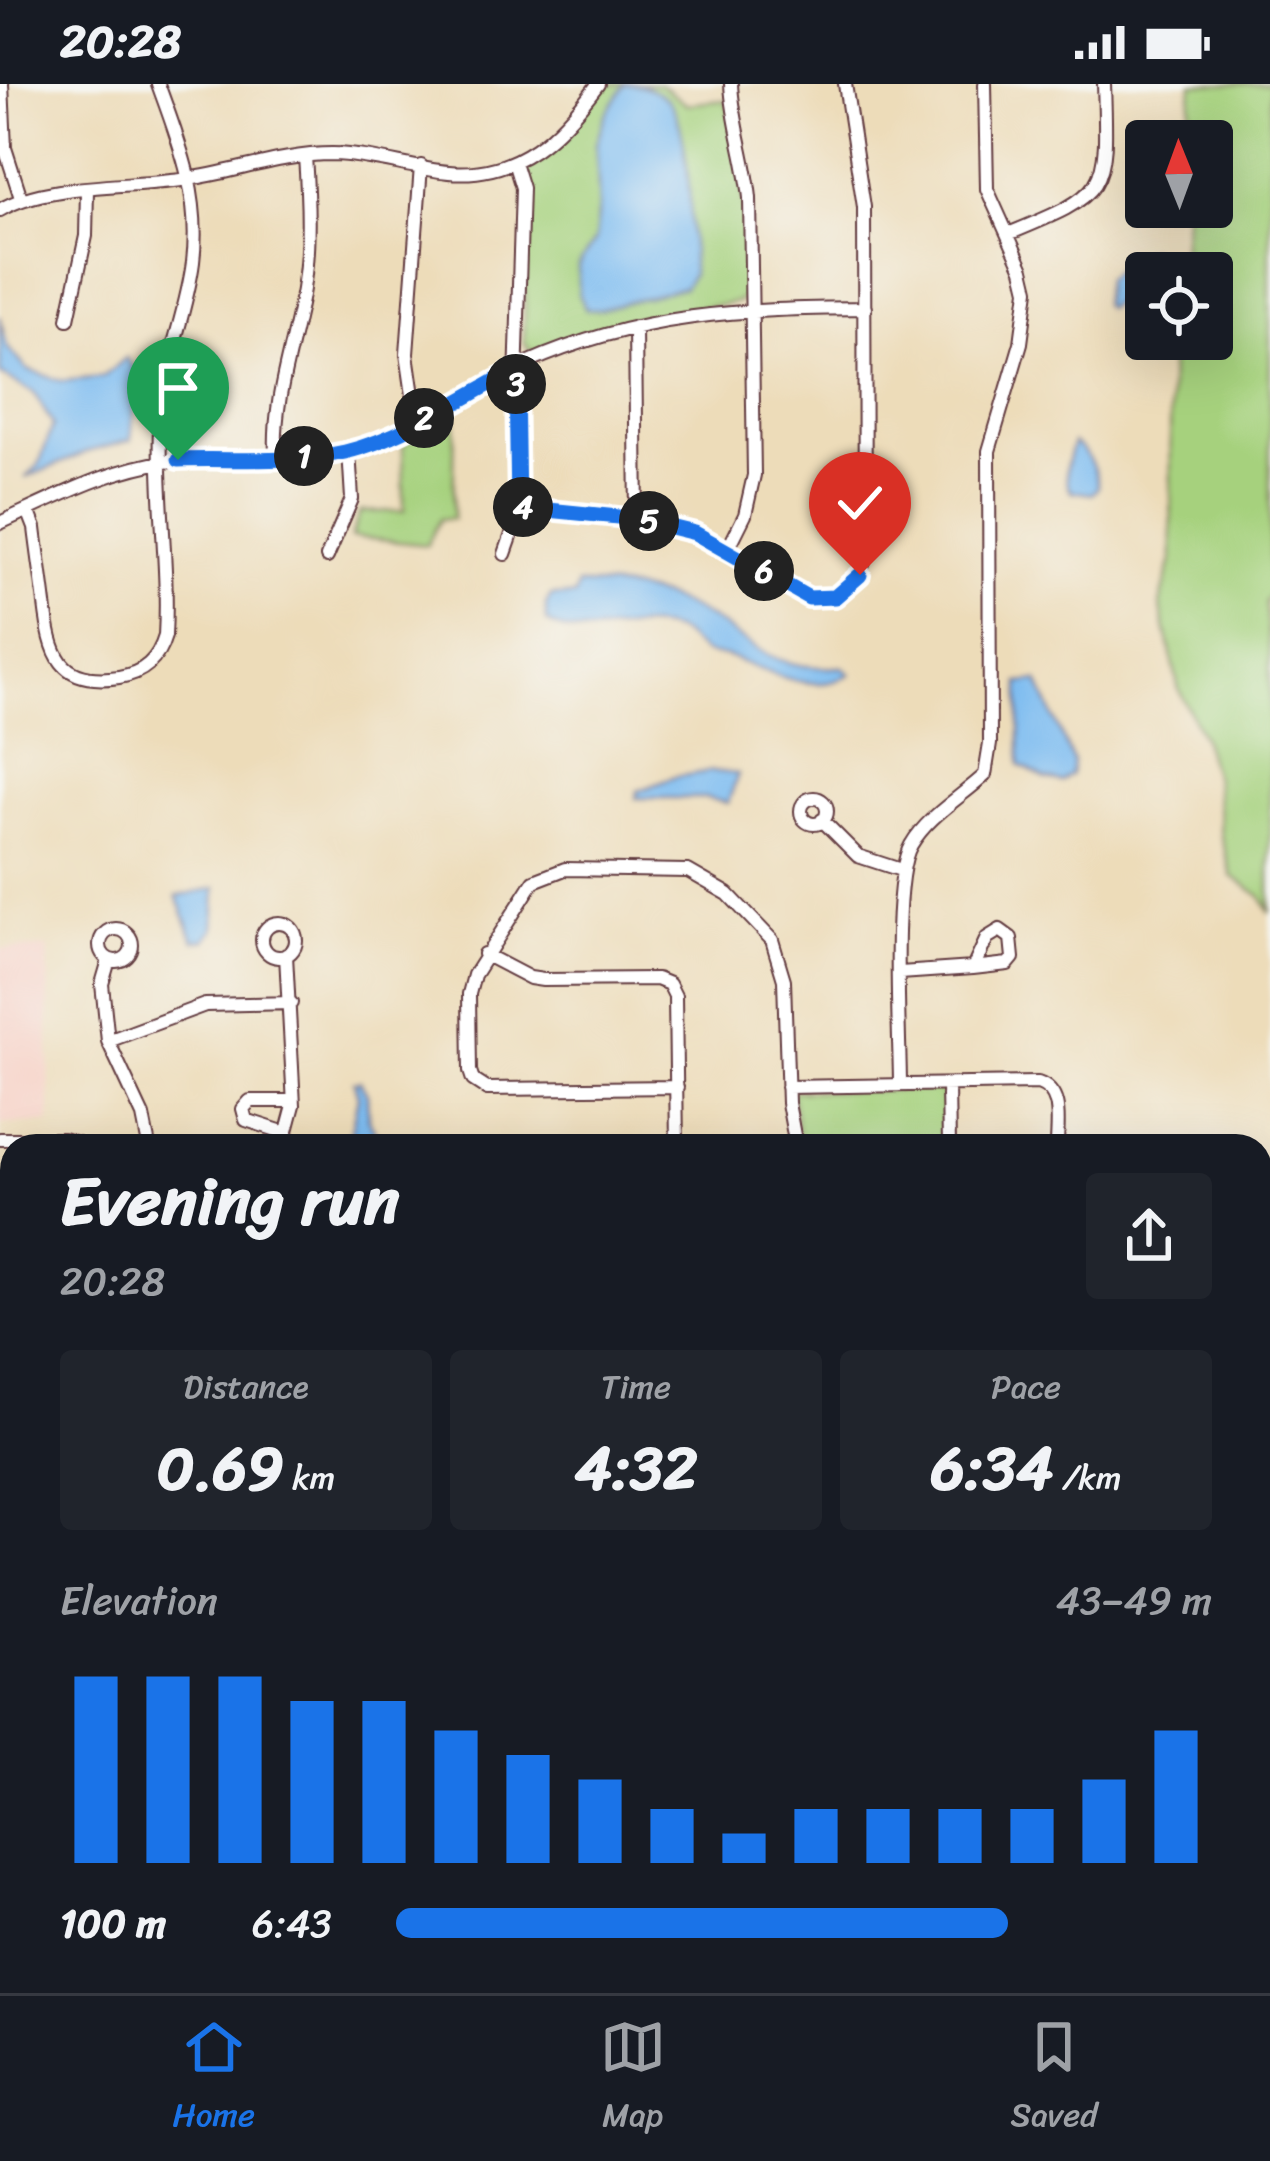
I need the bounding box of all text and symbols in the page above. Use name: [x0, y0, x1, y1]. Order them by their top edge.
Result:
text: 20:28: [60, 2, 181, 82]
north arrow: [1125, 120, 1233, 228]
map controls: [1125, 120, 1233, 360]
button: locate: [1125, 252, 1233, 360]
pin: [127, 337, 229, 460]
pin: 3: [486, 354, 546, 414]
icon: arrive: [145, 355, 211, 421]
text: 3: [507, 355, 525, 413]
pin: 2: [394, 388, 454, 448]
text: 2: [414, 389, 434, 447]
pin: 1: [274, 426, 334, 486]
text: 1: [297, 427, 311, 485]
pin: [809, 452, 911, 575]
icon: check: [827, 470, 893, 536]
pin: 4: [493, 477, 553, 537]
text: 4: [513, 478, 533, 536]
pin: 5: [619, 491, 679, 551]
text: 5: [639, 492, 659, 550]
pin: 6: [734, 541, 794, 601]
text: 6: [755, 542, 773, 600]
text: Evening run: [60, 1143, 400, 1260]
button: share: [1086, 1173, 1212, 1299]
text: 20:28: [60, 1247, 165, 1316]
text: Distance: [183, 1358, 309, 1416]
text: Time: [601, 1358, 671, 1416]
text: Pace: [991, 1358, 1061, 1416]
text: 0.69: [157, 1416, 284, 1522]
text: 4:32: [574, 1416, 698, 1522]
text: 6:34: [931, 1416, 1053, 1522]
text: km: [284, 1449, 335, 1507]
text: /km: [1053, 1449, 1121, 1507]
text: Elevation: [60, 1566, 218, 1635]
text: 43–49 m: [1056, 1566, 1212, 1635]
text: 100 m: [60, 1889, 166, 1958]
text: 6:43: [252, 1889, 332, 1958]
tab: Home: [172, 2014, 255, 2144]
tab: Map: [600, 2014, 666, 2144]
tab: Saved: [1011, 2014, 1098, 2144]

